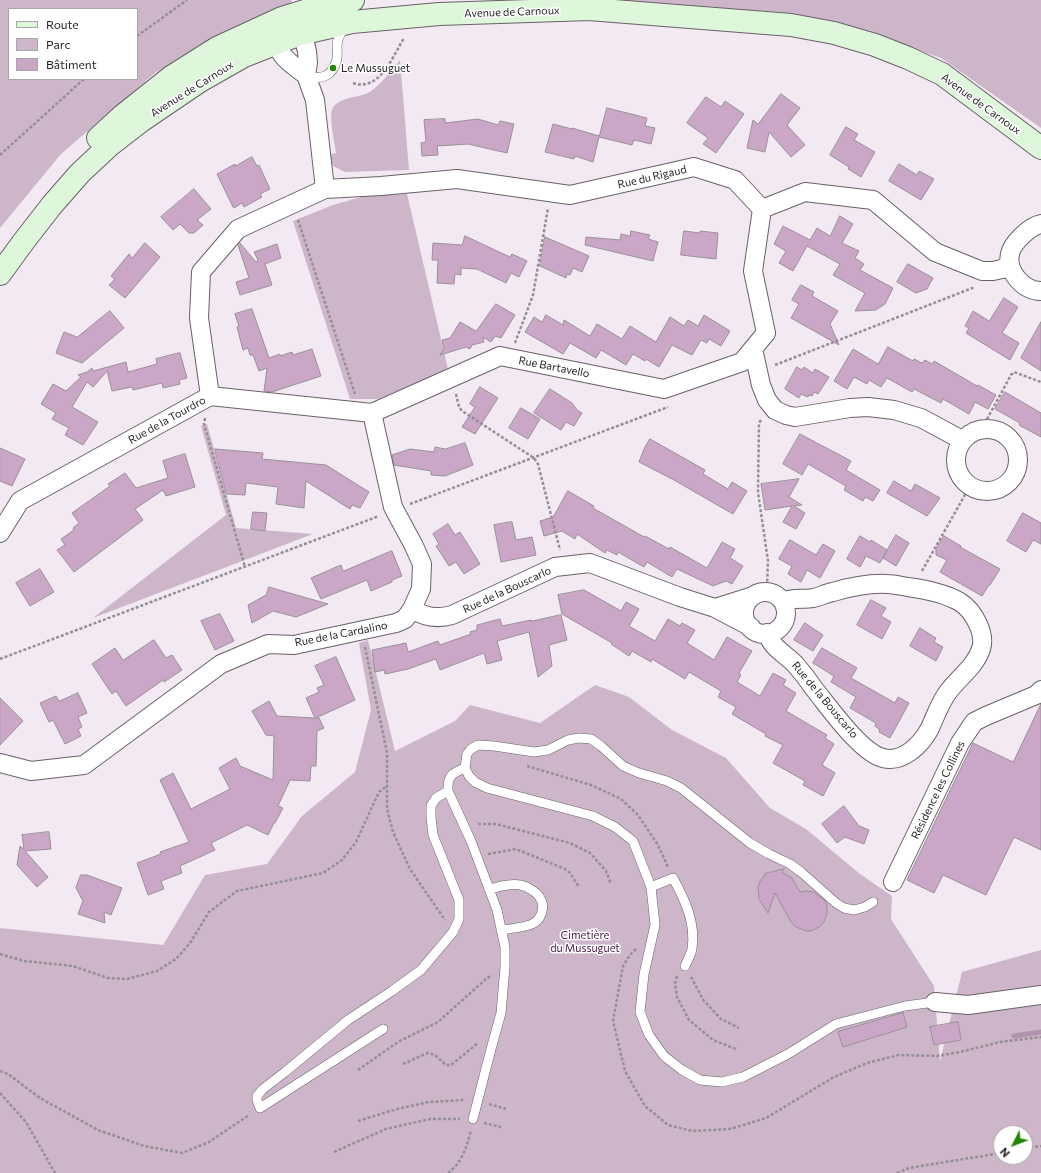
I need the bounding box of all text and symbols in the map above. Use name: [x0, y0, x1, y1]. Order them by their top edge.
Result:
street label: Avenue de Carnoux: [464, 4, 560, 20]
legend: [8, 8, 138, 80]
text: Route: [46, 17, 79, 31]
text: Parc: [46, 37, 70, 51]
text: Bâtiment: [46, 57, 97, 71]
street label: Avenue de Carnoux: [148, 58, 236, 120]
place label: Le Mussuguet: [341, 61, 410, 75]
marker: Le Mussuguet: [328, 63, 338, 73]
street label: Avenue de Carnoux: [938, 71, 1024, 137]
street label: Rue du Rigaud: [616, 163, 688, 191]
street label: Rue Bartavello: [517, 354, 591, 380]
street label: Rue de la Tourdro: [126, 393, 208, 447]
street label: Rue de la Bouscarlo: [461, 564, 553, 616]
street label: Rue de la Cardalino: [293, 619, 389, 649]
street label: Rue de la Bouscarlo: [789, 659, 861, 741]
street label: Résidence les Collines: [908, 739, 968, 841]
park label: Cimetière du Mussuguet: [550, 928, 620, 954]
north arrow: [993, 1125, 1033, 1165]
text: N: [997, 1145, 1012, 1160]

